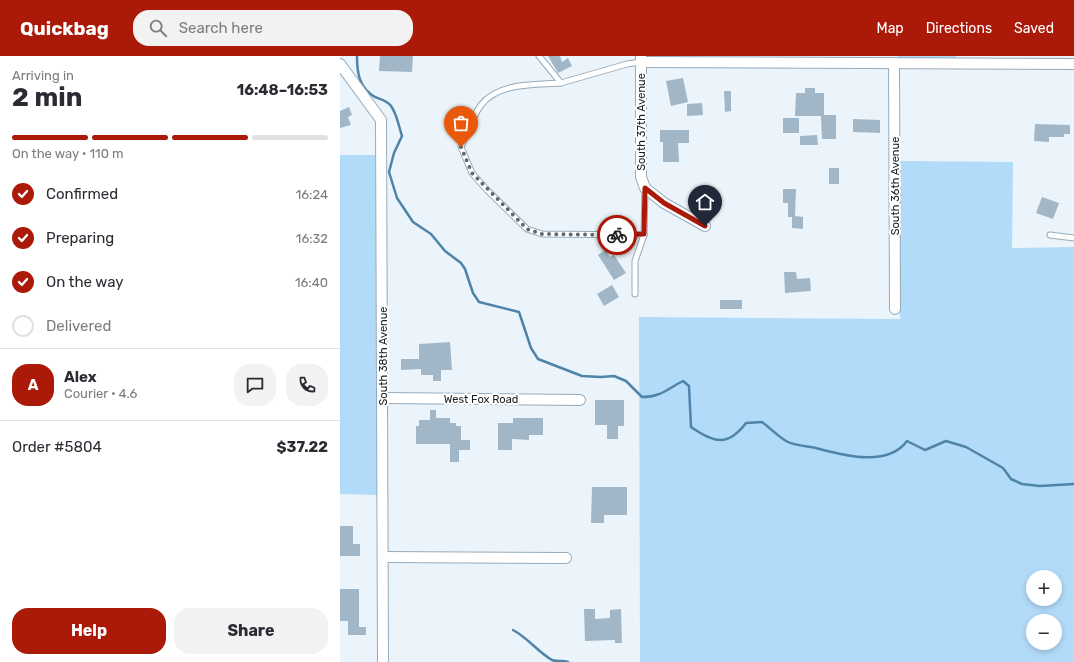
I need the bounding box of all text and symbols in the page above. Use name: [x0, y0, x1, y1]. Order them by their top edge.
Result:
search box: [133, 10, 413, 46]
text: Quickbag: [20, 17, 109, 40]
icon: search: [147, 17, 169, 39]
text: Search here: [179, 19, 263, 37]
text: Map: [877, 20, 904, 37]
text: Directions: [926, 20, 992, 37]
text: Saved: [1014, 20, 1054, 37]
text: Arriving in: [12, 68, 74, 83]
street label: South 37th Avenue: [635, 73, 648, 171]
text: 16:48–16:53: [237, 81, 328, 99]
text: 2 min: [12, 82, 82, 113]
pin: [444, 106, 478, 147]
icon: bag: [450, 112, 472, 134]
street label: South 36th Avenue: [889, 137, 902, 235]
text: On the way · 110 m: [12, 146, 124, 161]
icon: check: [12, 183, 34, 205]
text: Confirmed: [46, 185, 118, 203]
pin: [688, 185, 722, 226]
text: 16:24: [296, 187, 328, 202]
icon: home: [694, 191, 716, 213]
courier: [597, 215, 637, 255]
icon: bike: [606, 224, 628, 246]
icon: check: [12, 227, 34, 249]
text: Preparing: [46, 229, 114, 247]
text: 16:32: [296, 231, 328, 246]
icon: check: [12, 271, 34, 293]
text: On the way: [46, 273, 124, 291]
text: 16:40: [295, 275, 328, 290]
street label: South 38th Avenue: [377, 306, 390, 406]
text: Delivered: [46, 317, 111, 335]
button: chat: [234, 364, 276, 406]
button: phone: [286, 364, 328, 406]
text: Alex: [64, 368, 97, 386]
text: A: [28, 376, 38, 394]
text: Courier · 4.6: [64, 386, 137, 401]
street label: West Fox Road: [444, 393, 518, 406]
text: Order #5804: [12, 438, 102, 456]
text: $37.22: [277, 438, 328, 456]
map controls: [1026, 570, 1062, 650]
button: +: [1026, 570, 1062, 606]
button: Help: [12, 608, 166, 654]
button: Share: [174, 608, 328, 654]
button: −: [1026, 614, 1062, 650]

